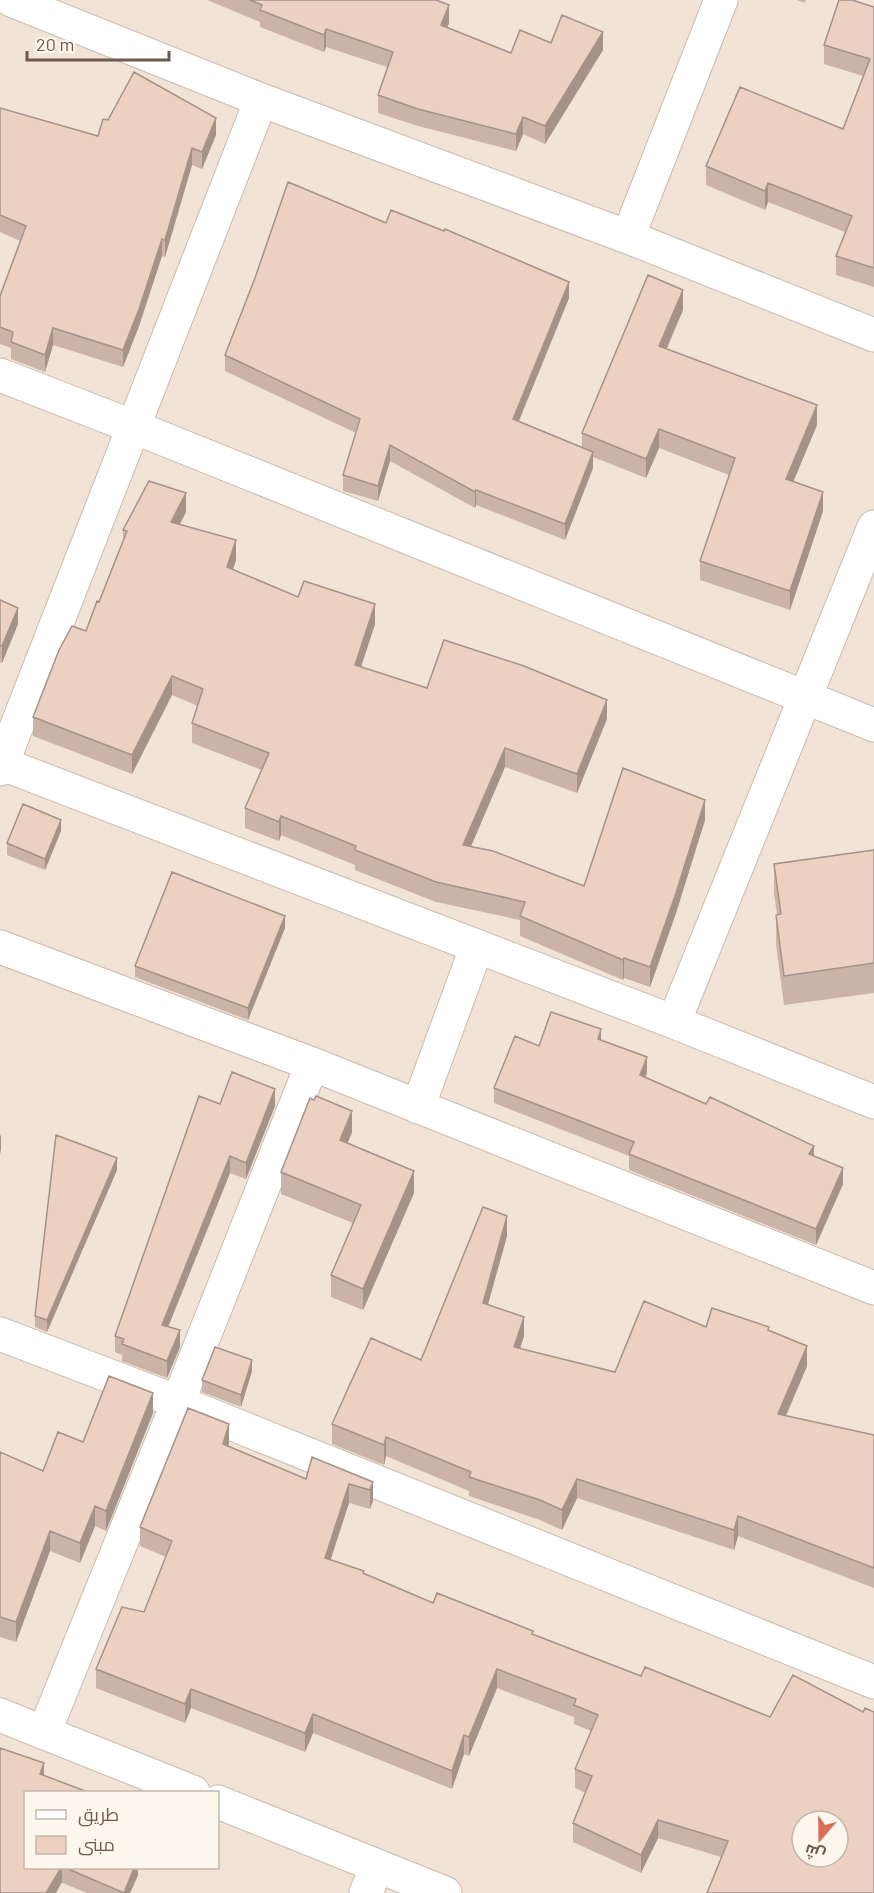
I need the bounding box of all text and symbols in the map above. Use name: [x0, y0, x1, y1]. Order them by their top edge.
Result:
scale bar: [27, 24, 170, 62]
text: 20 m: [36, 33, 74, 55]
legend: [24, 1791, 219, 1869]
text: طريق: [78, 1803, 119, 1827]
north arrow: [790, 1809, 850, 1869]
text: مبنى: [78, 1833, 115, 1856]
text: ش: [802, 1840, 828, 1866]

